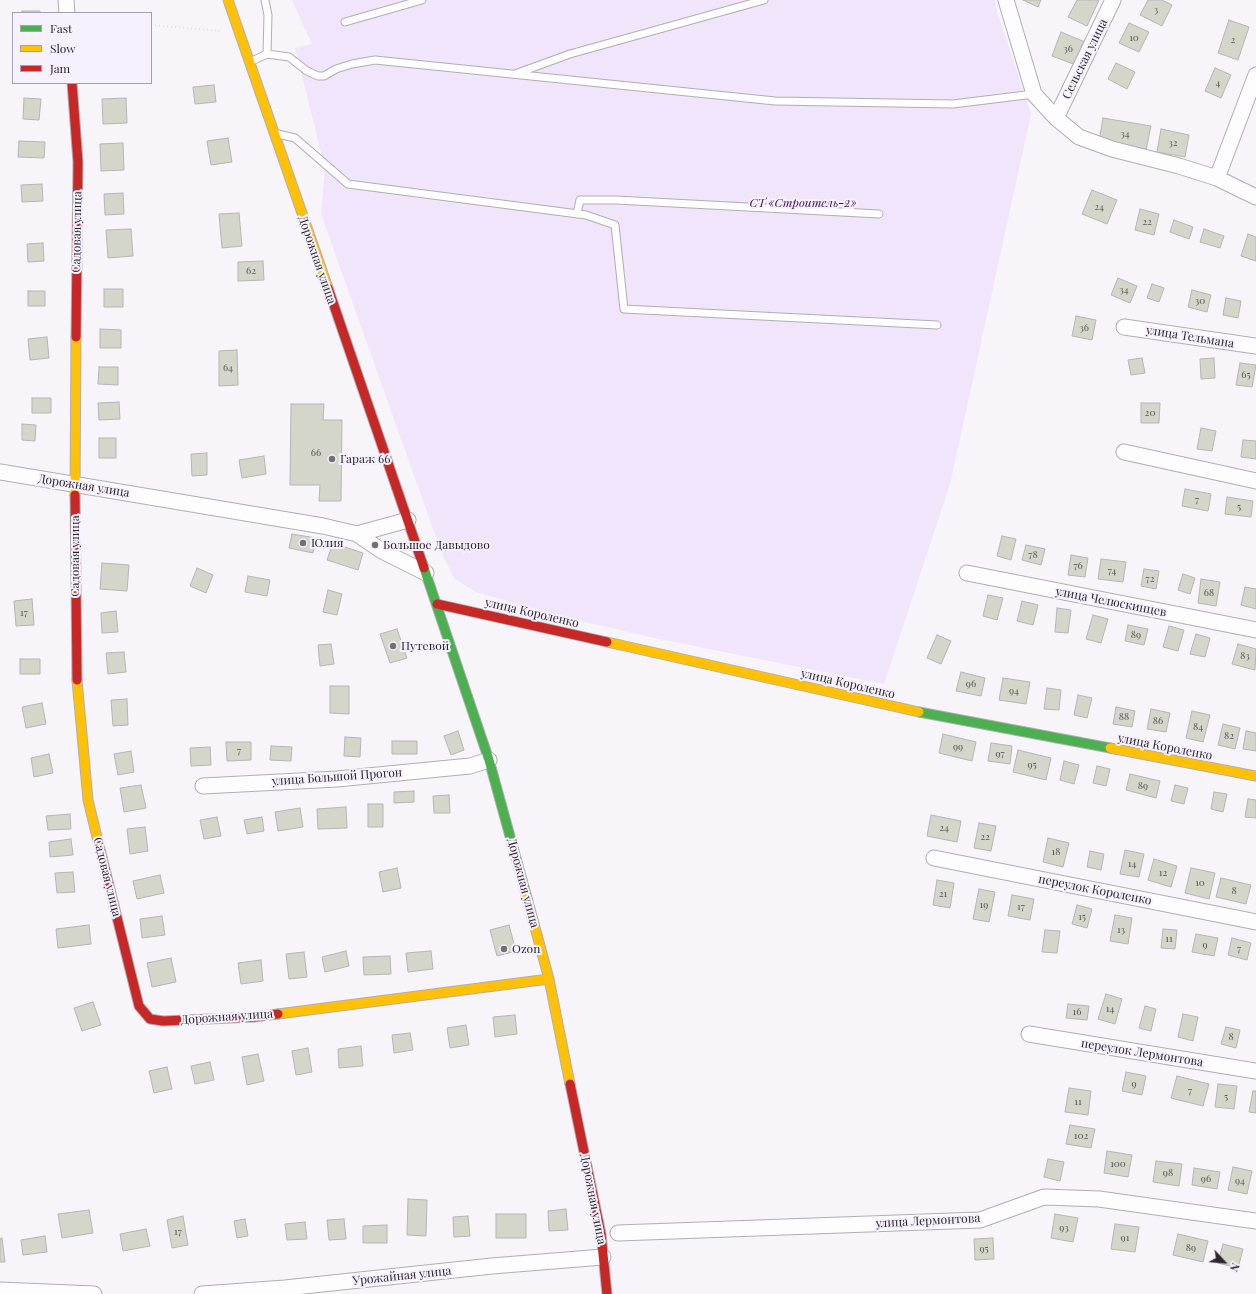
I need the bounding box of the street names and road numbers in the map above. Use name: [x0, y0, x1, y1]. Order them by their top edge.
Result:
street label: Сельская улица: [1059, 17, 1111, 101]
street label: Садовая улица: [69, 191, 85, 273]
street label: Дорожная улица: [295, 214, 339, 306]
street label: улица Тельмана: [1145, 323, 1235, 351]
street label: Дорожная улица: [37, 472, 131, 500]
street label: Садовая улица: [68, 515, 82, 597]
street label: улица Челюскинцев: [1054, 584, 1168, 620]
street label: улица Короленко: [484, 595, 580, 631]
street label: улица Короленко: [800, 666, 896, 702]
street label: улица Короленко: [1116, 731, 1214, 763]
street label: улица Большой Прогон: [271, 765, 403, 789]
street label: Садовая улица: [90, 836, 124, 918]
street label: Дорожная улица: [504, 837, 542, 929]
street label: переулок Короленко: [1037, 872, 1153, 908]
street label: Дорожная улица: [180, 1007, 274, 1027]
street label: переулок Лермонтова: [1080, 1036, 1204, 1070]
street label: Дорожная улица: [577, 1152, 609, 1246]
street label: улица Лермонтова: [875, 1211, 981, 1231]
street label: Урожайная улица: [352, 1264, 452, 1288]

